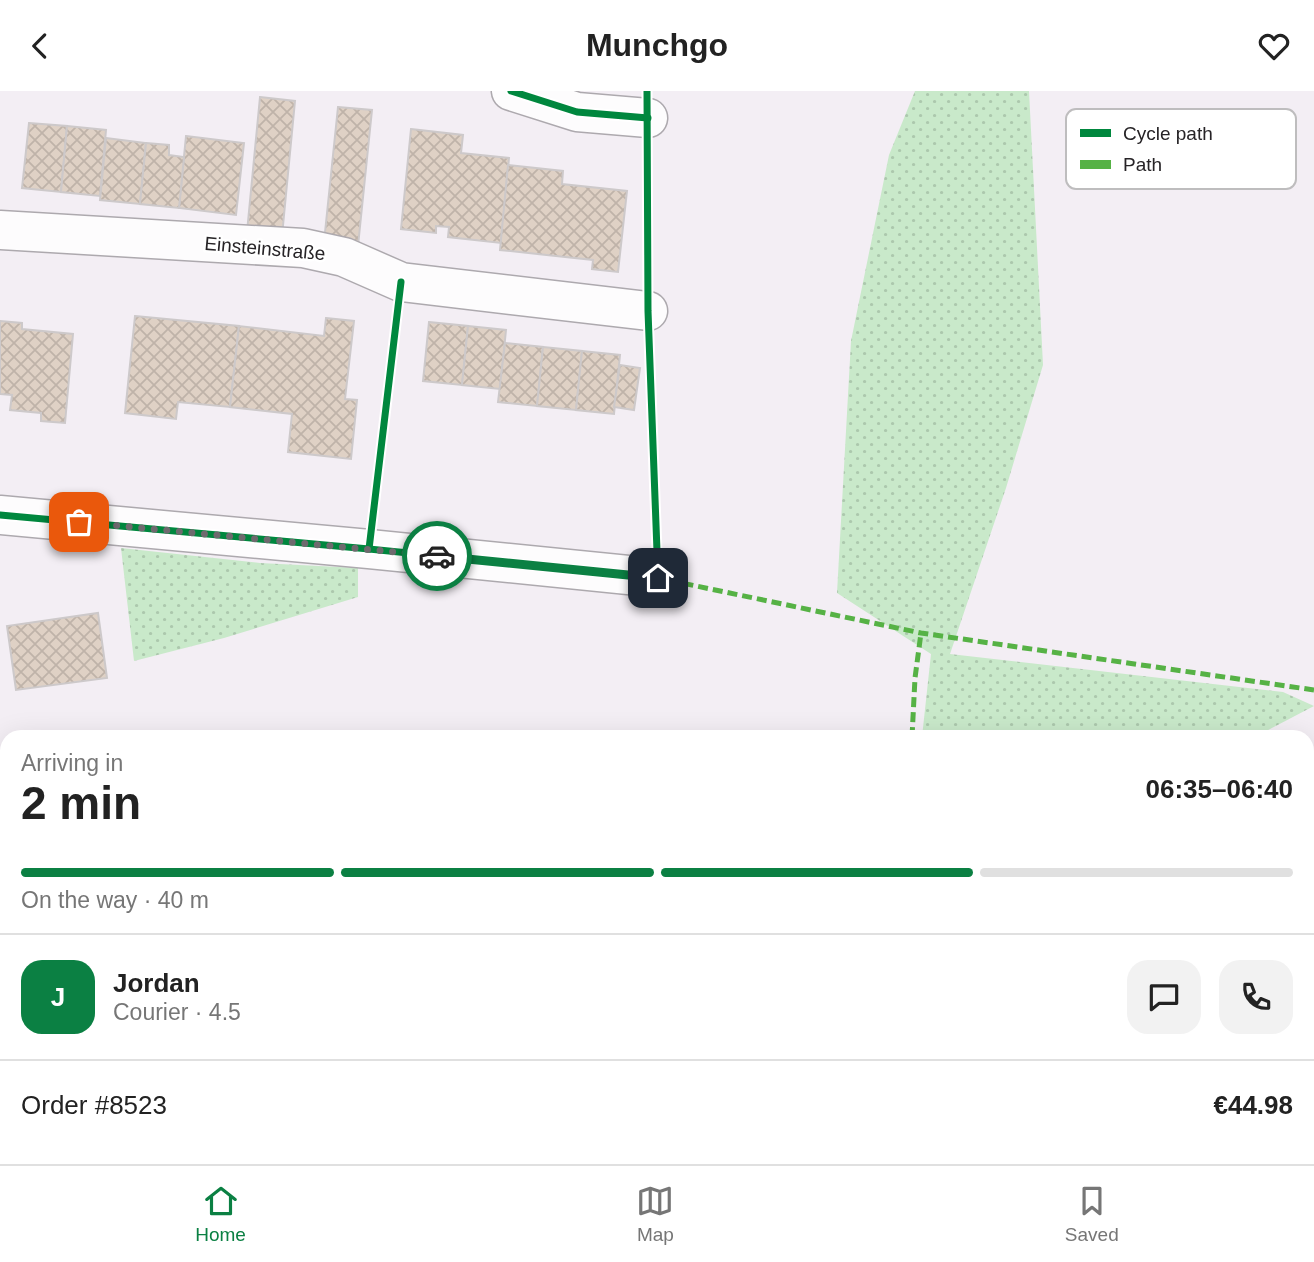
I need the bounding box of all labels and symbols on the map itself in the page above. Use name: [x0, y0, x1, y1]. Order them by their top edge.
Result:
legend: [1066, 109, 1296, 189]
text: Cycle path: [1123, 123, 1213, 144]
text: Path: [1123, 154, 1162, 175]
street label: Einsteinstraße: [204, 233, 326, 264]
pin: [49, 492, 109, 552]
courier: [402, 521, 472, 591]
pin: [628, 548, 688, 608]

